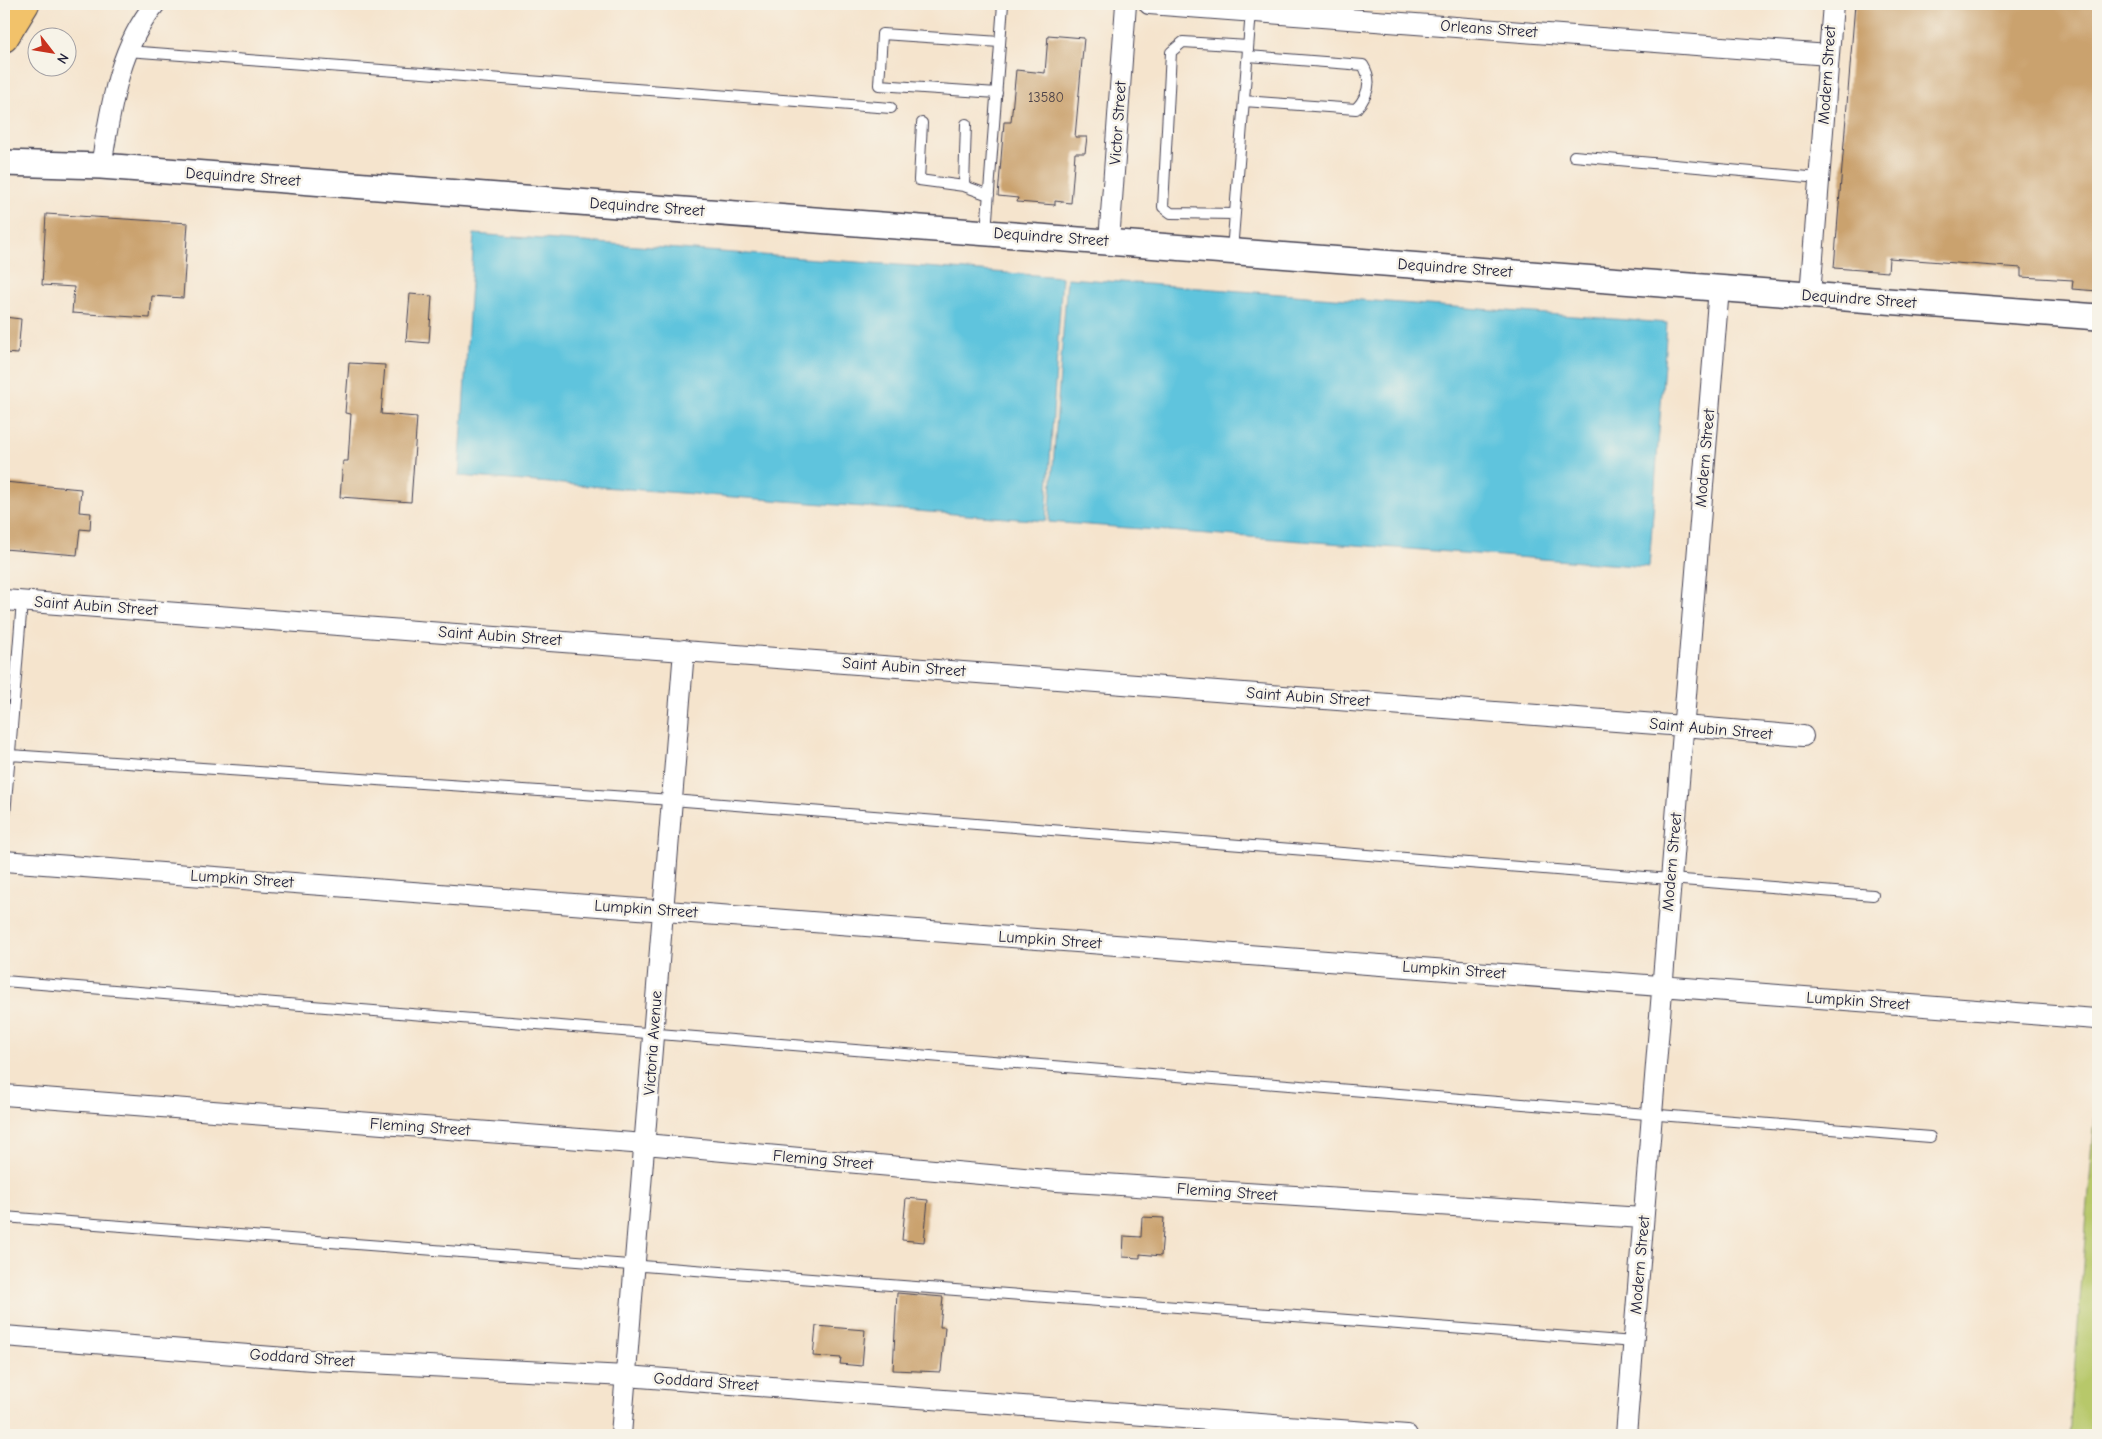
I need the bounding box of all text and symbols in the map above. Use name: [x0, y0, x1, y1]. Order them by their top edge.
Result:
street label: Orleans Street: [1440, 17, 1539, 41]
street label: Modern Street: [1815, 25, 1839, 125]
north arrow: [28, 28, 78, 78]
text: N: [53, 50, 72, 67]
street label: Victor Street: [1106, 80, 1130, 166]
house number: 13580: [1028, 89, 1064, 106]
street label: Dequindre Street: [185, 164, 301, 190]
street label: Dequindre Street: [589, 194, 705, 220]
street label: Dequindre Street: [993, 224, 1109, 250]
street label: Dequindre Street: [1397, 255, 1513, 281]
street label: Dequindre Street: [1801, 286, 1917, 312]
street label: Modern Street: [1692, 407, 1718, 508]
street label: Saint Aubin Street: [34, 593, 159, 619]
street label: Saint Aubin Street: [438, 623, 563, 649]
street label: Saint Aubin Street: [842, 654, 967, 680]
street label: Saint Aubin Street: [1246, 684, 1371, 710]
street label: Saint Aubin Street: [1649, 715, 1774, 743]
street label: Modern Street: [1659, 811, 1685, 912]
street label: Lumpkin Street: [190, 866, 295, 892]
street label: Lumpkin Street: [594, 896, 699, 922]
street label: Lumpkin Street: [998, 927, 1103, 953]
street label: Lumpkin Street: [1402, 957, 1507, 983]
street label: Lumpkin Street: [1806, 988, 1911, 1014]
street label: Victoria Avenue: [640, 990, 666, 1096]
street label: Fleming Street: [369, 1115, 471, 1140]
street label: Fleming Street: [772, 1147, 874, 1173]
street label: Fleming Street: [1176, 1180, 1278, 1205]
street label: Modern Street: [1627, 1214, 1653, 1315]
street label: Goddard Street: [249, 1345, 355, 1371]
street label: Goddard Street: [653, 1369, 759, 1395]

